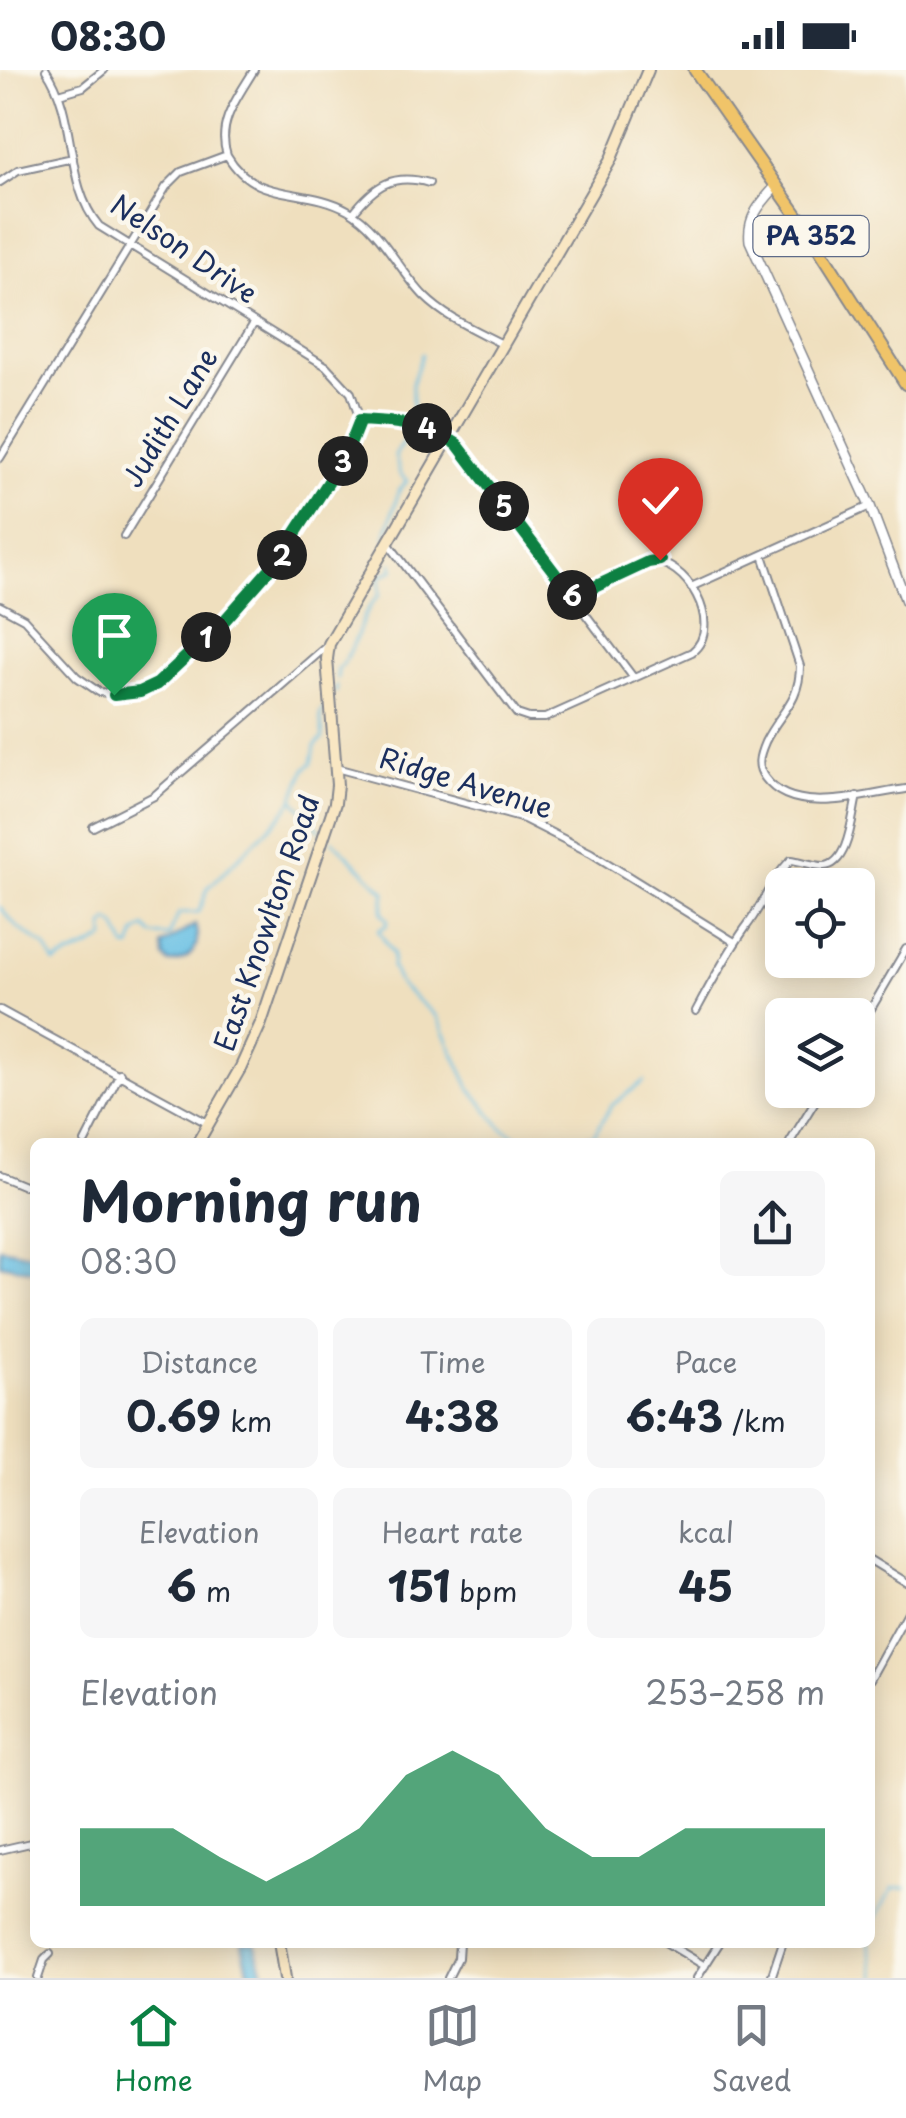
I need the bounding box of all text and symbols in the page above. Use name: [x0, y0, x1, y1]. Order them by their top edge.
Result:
text: 08:30: [50, 7, 166, 64]
street label: Nelson Drive: [103, 183, 267, 313]
road number: PA 352: [754, 216, 868, 256]
street label: Judith Lane: [110, 339, 227, 495]
pin: 4: [402, 403, 452, 453]
text: 4: [417, 406, 437, 449]
pin: 3: [318, 436, 368, 486]
text: 3: [334, 439, 352, 482]
pin: [618, 458, 703, 561]
icon: check: [633, 473, 688, 528]
pin: 5: [479, 481, 529, 531]
text: 5: [495, 484, 513, 527]
pin: 2: [257, 530, 307, 580]
text: 2: [272, 533, 292, 576]
pin: 6: [547, 570, 597, 620]
text: 6: [562, 573, 582, 616]
pin: [72, 593, 157, 696]
icon: arrive: [87, 608, 142, 663]
pin: 1: [181, 612, 231, 662]
text: 1: [199, 615, 213, 658]
street label: Ridge Avenue: [375, 735, 558, 828]
street label: East Knowlton Road: [202, 789, 330, 1056]
map controls: [765, 868, 875, 1108]
button: locate: [765, 868, 875, 978]
button: layers: [765, 998, 875, 1108]
text: Morning run: [80, 1158, 422, 1241]
button: share: [720, 1171, 825, 1276]
text: 08:30: [80, 1237, 177, 1285]
text: Distance: [140, 1340, 258, 1383]
text: Time: [419, 1340, 486, 1383]
text: Pace: [674, 1340, 737, 1383]
text: 0.69: [126, 1383, 221, 1446]
text: 4:38: [405, 1383, 500, 1446]
text: 6:43: [626, 1383, 723, 1446]
text: km: [221, 1399, 272, 1442]
text: /km: [723, 1399, 786, 1442]
text: Elevation: [139, 1510, 260, 1553]
text: Heart rate: [382, 1510, 523, 1553]
text: kcal: [678, 1510, 734, 1553]
text: 6: [167, 1553, 197, 1616]
text: 151: [388, 1553, 450, 1616]
text: 45: [678, 1553, 733, 1616]
text: m: [197, 1569, 231, 1612]
text: bpm: [450, 1569, 517, 1612]
text: Elevation: [80, 1668, 218, 1716]
text: 253–258 m: [645, 1668, 825, 1716]
tab: Home: [115, 1998, 193, 2101]
tab: Map: [422, 1998, 482, 2101]
tab: Saved: [712, 1998, 791, 2101]

